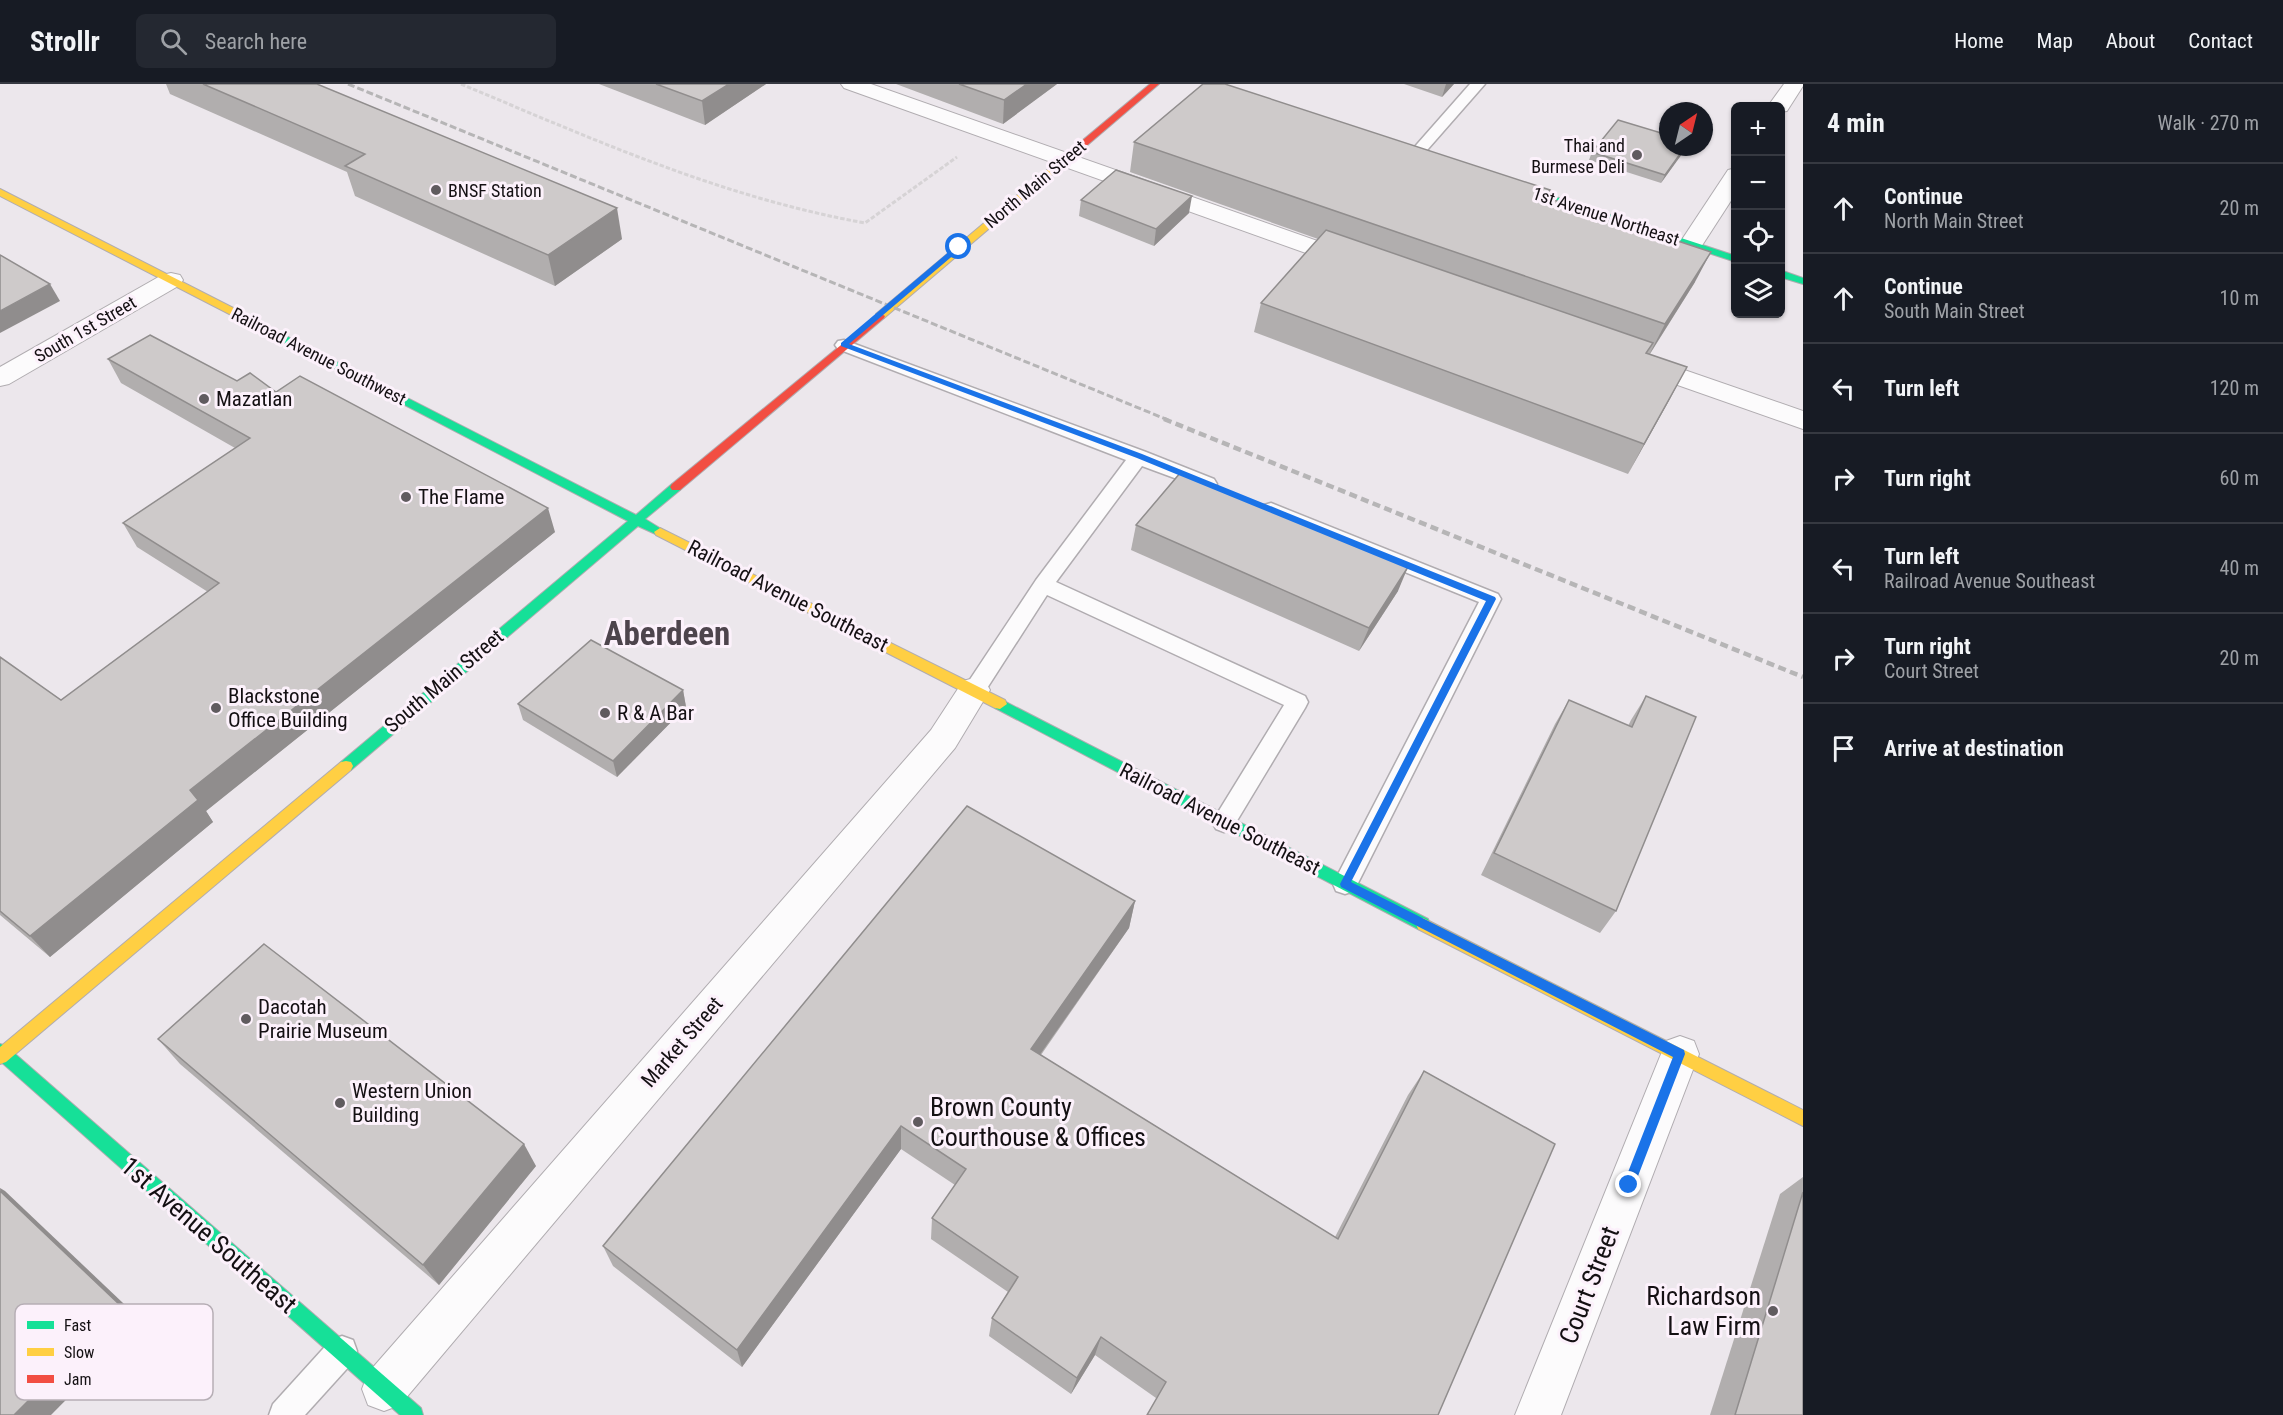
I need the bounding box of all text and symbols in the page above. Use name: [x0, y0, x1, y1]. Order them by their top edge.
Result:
search box: [136, 14, 556, 68]
text: Strollr: [30, 25, 100, 58]
icon: search: [157, 25, 190, 58]
text: Search here: [205, 29, 307, 54]
text: Home: [1954, 29, 2004, 53]
text: Map: [2037, 29, 2073, 53]
text: About: [2106, 29, 2155, 53]
text: Contact: [2188, 29, 2253, 53]
north arrow: [1659, 102, 1713, 156]
map controls: [1731, 102, 1785, 318]
button: +: [1731, 102, 1785, 156]
text: 4 min: [1827, 108, 1885, 138]
text: Walk · 270 m: [2158, 111, 2259, 135]
place label: Thai and Burmese Deli: [1531, 135, 1625, 177]
street label: North Main Street: [980, 136, 1090, 232]
marker: Thai and Burmese Deli: [1630, 148, 1644, 162]
button: −: [1731, 156, 1785, 210]
place label: BNSF Station: [448, 180, 542, 201]
street label: 1st Avenue Northeast: [1530, 182, 1682, 250]
marker: BNSF Station: [429, 183, 443, 197]
text: Continue: [1884, 184, 1963, 209]
icon: ahead: [1827, 192, 1860, 225]
text: 20 m: [2220, 196, 2259, 220]
text: North Main Street: [1884, 209, 2024, 233]
button: locate: [1731, 210, 1785, 264]
route start: [945, 233, 971, 259]
button: layers: [1731, 264, 1785, 318]
text: Continue: [1884, 274, 1963, 299]
icon: ahead: [1827, 282, 1860, 315]
text: 10 m: [2220, 286, 2259, 310]
street label: South 1st Street: [30, 291, 140, 367]
text: South Main Street: [1884, 299, 2025, 323]
street label: Railroad Avenue Southwest: [228, 303, 410, 409]
icon: left: [1827, 372, 1860, 405]
text: Turn left: [1884, 376, 1959, 401]
text: 120 m: [2210, 376, 2259, 400]
place label: Mazatlan: [216, 387, 292, 411]
marker: Mazatlan: [197, 392, 211, 406]
icon: right: [1827, 462, 1860, 495]
text: Turn right: [1884, 466, 1971, 491]
text: 60 m: [2220, 466, 2259, 490]
place label: The Flame: [418, 485, 505, 509]
marker: The Flame: [399, 490, 413, 504]
street label: Railroad Avenue Southeast: [684, 535, 892, 657]
text: Turn left: [1884, 544, 1959, 569]
icon: left: [1827, 552, 1860, 585]
text: 40 m: [2220, 556, 2259, 580]
text: Railroad Avenue Southeast: [1884, 569, 2095, 593]
district label: Aberdeen: [604, 614, 730, 653]
street label: South Main Street: [380, 624, 508, 738]
text: Turn right: [1884, 634, 1971, 659]
icon: right: [1827, 642, 1860, 675]
text: 20 m: [2220, 646, 2259, 670]
text: Court Street: [1884, 659, 1979, 683]
place label: Blackstone Office Building: [228, 684, 348, 732]
marker: Blackstone Office Building: [209, 701, 223, 715]
place label: R & A Bar: [617, 701, 694, 725]
marker: R & A Bar: [598, 706, 612, 720]
icon: arrive: [1827, 732, 1860, 765]
text: Arrive at destination: [1884, 736, 2064, 761]
street label: Railroad Avenue Southeast: [1116, 758, 1324, 880]
street label: Market Street: [636, 992, 728, 1092]
place label: Dacotah Prairie Museum: [258, 995, 388, 1043]
marker: Dacotah Prairie Museum: [239, 1012, 253, 1026]
place label: Western Union Building: [352, 1079, 472, 1127]
place label: Brown County Courthouse & Offices: [930, 1092, 1146, 1152]
marker: Western Union Building: [333, 1096, 347, 1110]
marker: Brown County Courthouse & Offices: [911, 1115, 925, 1129]
street label: 1st Avenue Southeast: [115, 1151, 303, 1319]
route end: [1615, 1171, 1641, 1197]
street label: Court Street: [1553, 1222, 1625, 1348]
place label: Richardson Law Firm: [1646, 1281, 1761, 1341]
legend: [15, 1304, 213, 1400]
marker: Richardson Law Firm: [1766, 1304, 1780, 1318]
text: Fast: [64, 1316, 91, 1335]
text: Slow: [64, 1343, 94, 1362]
text: Jam: [64, 1370, 91, 1389]

